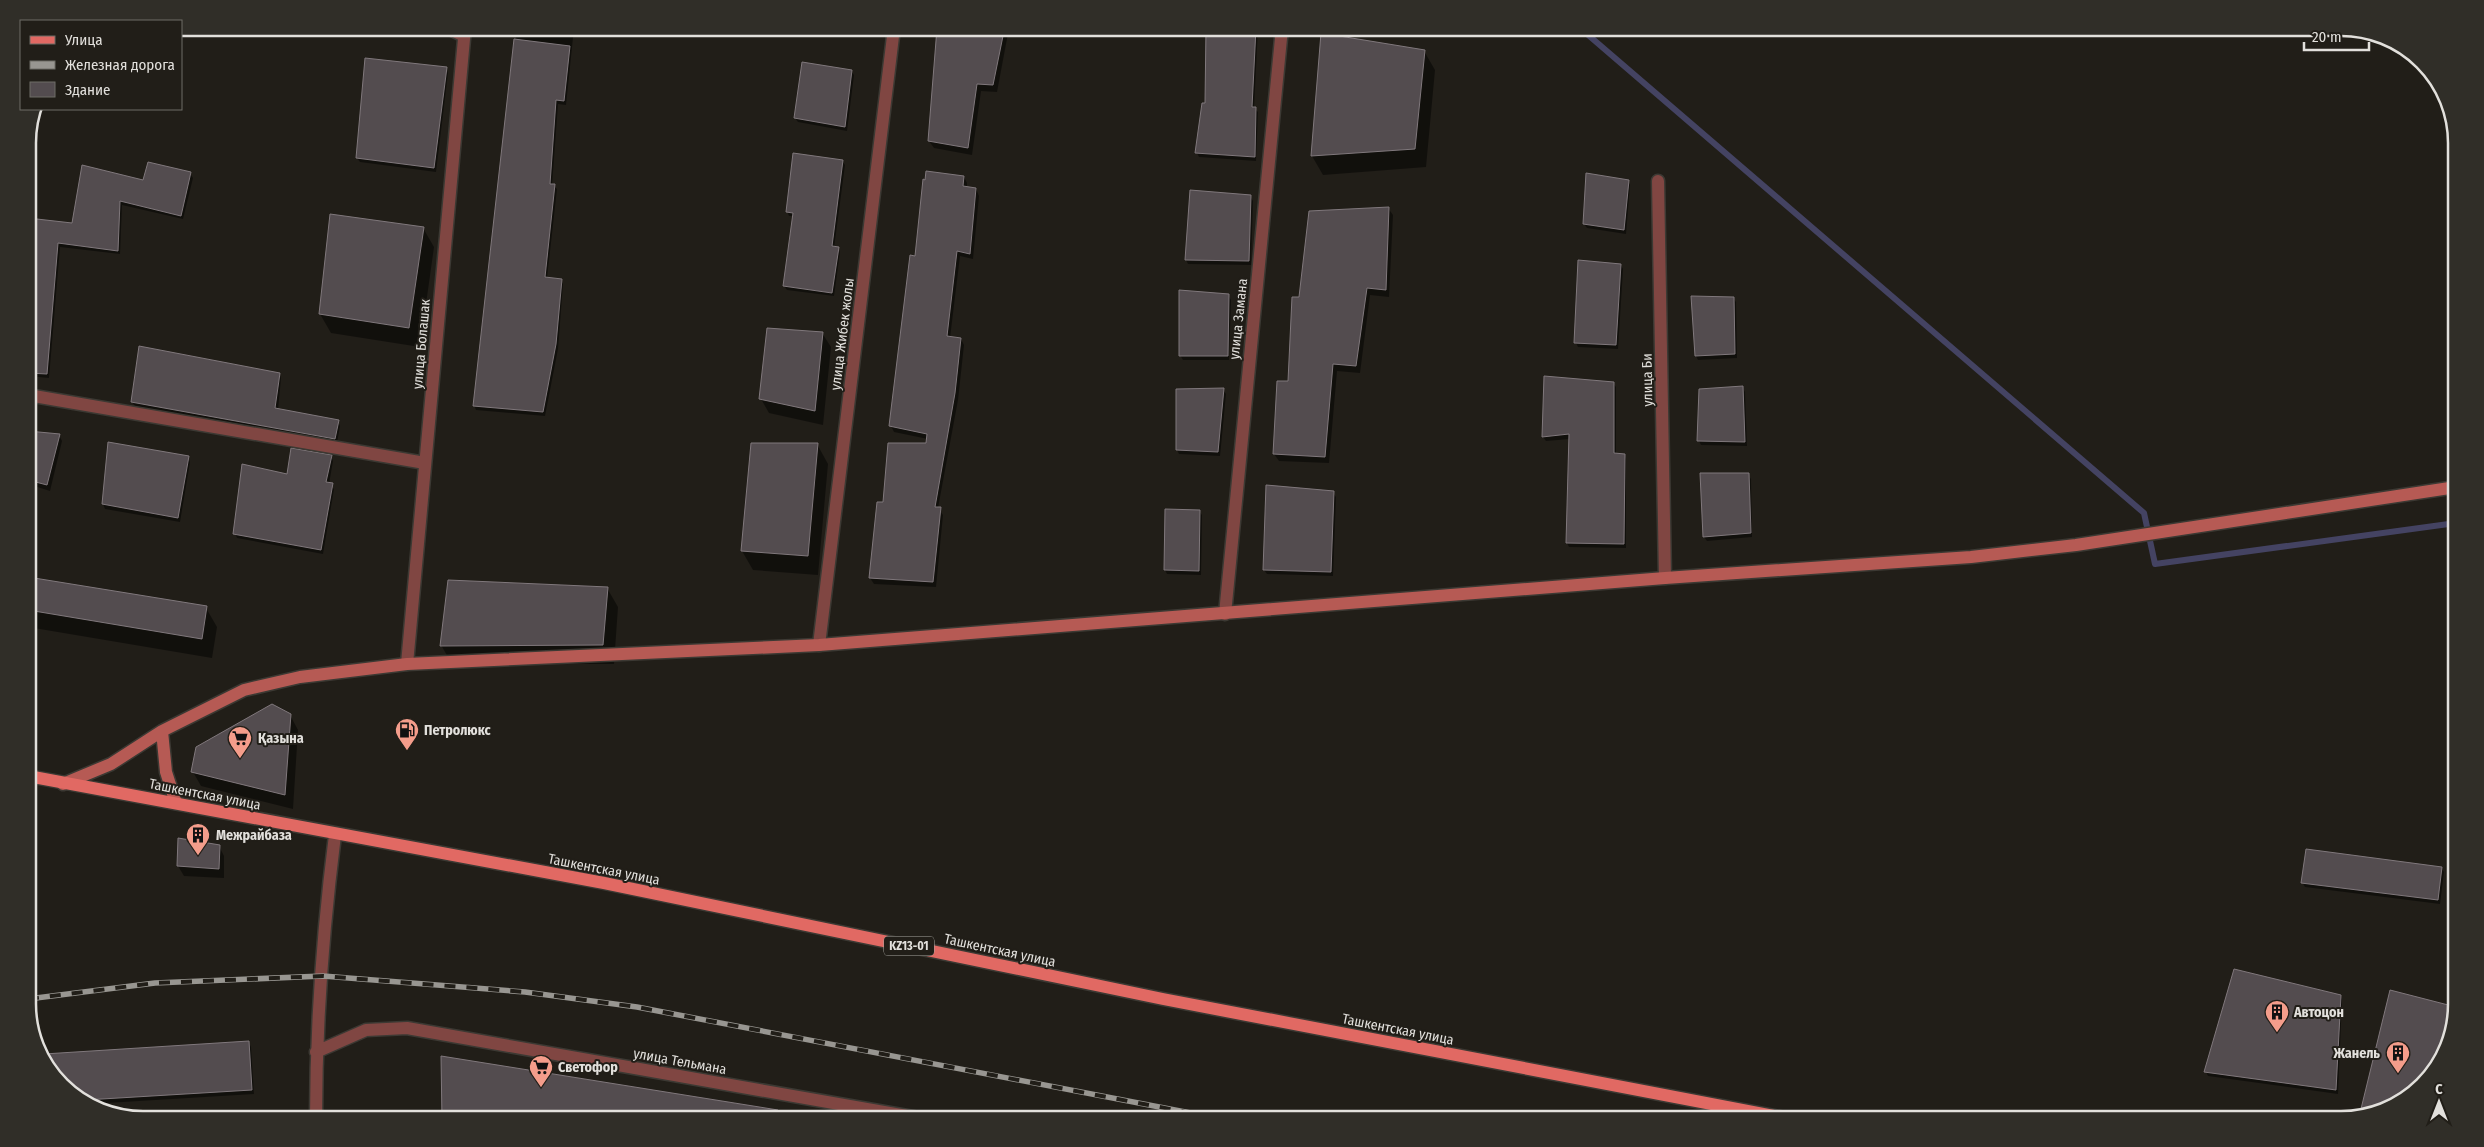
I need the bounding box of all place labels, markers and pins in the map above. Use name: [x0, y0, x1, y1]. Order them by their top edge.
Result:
fuel station icon: Петролюкс: [394, 717, 420, 751]
place label: Петролюкс: [424, 722, 492, 739]
supermarket icon: Қазына: [227, 725, 253, 759]
place label: Қазына: [258, 730, 304, 747]
building icon: Межрайбаза: [185, 822, 211, 856]
place label: Межрайбаза: [216, 827, 292, 844]
building icon: Автоцон: [2264, 999, 2290, 1033]
place label: Автоцон: [2293, 1004, 2344, 1021]
building icon: Жанель: [2385, 1040, 2411, 1074]
place label: Жанель: [2332, 1045, 2380, 1062]
supermarket icon: Светофор: [528, 1054, 554, 1088]
place label: Светофор: [558, 1059, 618, 1076]

